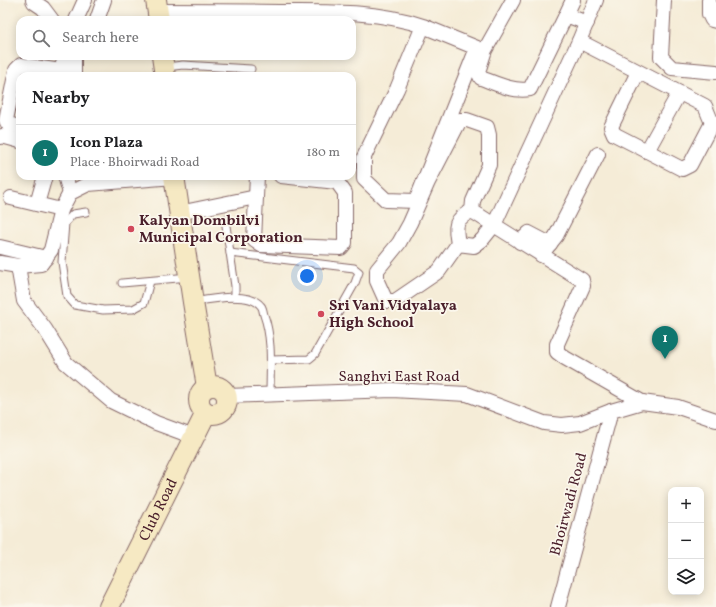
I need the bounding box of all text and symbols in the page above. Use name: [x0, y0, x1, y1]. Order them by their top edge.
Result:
search box: [16, 16, 356, 60]
icon: search: [30, 27, 52, 49]
text: Search here: [62, 28, 139, 49]
text: Nearby: [32, 87, 90, 110]
text: Icon Plaza: [70, 133, 143, 154]
text: 1: [42, 144, 48, 162]
text: 180 m: [306, 144, 340, 162]
text: Place · Bhoirwadi Road: [70, 154, 200, 172]
place label: Kalyan Dombilvi Municipal Corporation: [139, 211, 303, 249]
marker: Kalyan Dombilvi Municipal Corporation: [126, 224, 136, 234]
your location: [297, 266, 317, 286]
place label: Sri Vani Vidyalaya High School: [329, 296, 457, 334]
marker: Sri Vani Vidyalaya High School: [316, 309, 326, 319]
pin: 1: [652, 326, 678, 359]
street label: Sanghvi East Road: [338, 367, 460, 388]
street label: Bhoirwadi Road: [546, 450, 593, 558]
street label: Club Road: [135, 475, 184, 545]
map controls: [668, 487, 704, 595]
button: +: [668, 487, 704, 523]
button: −: [668, 523, 704, 559]
button: layers: [668, 559, 704, 595]

